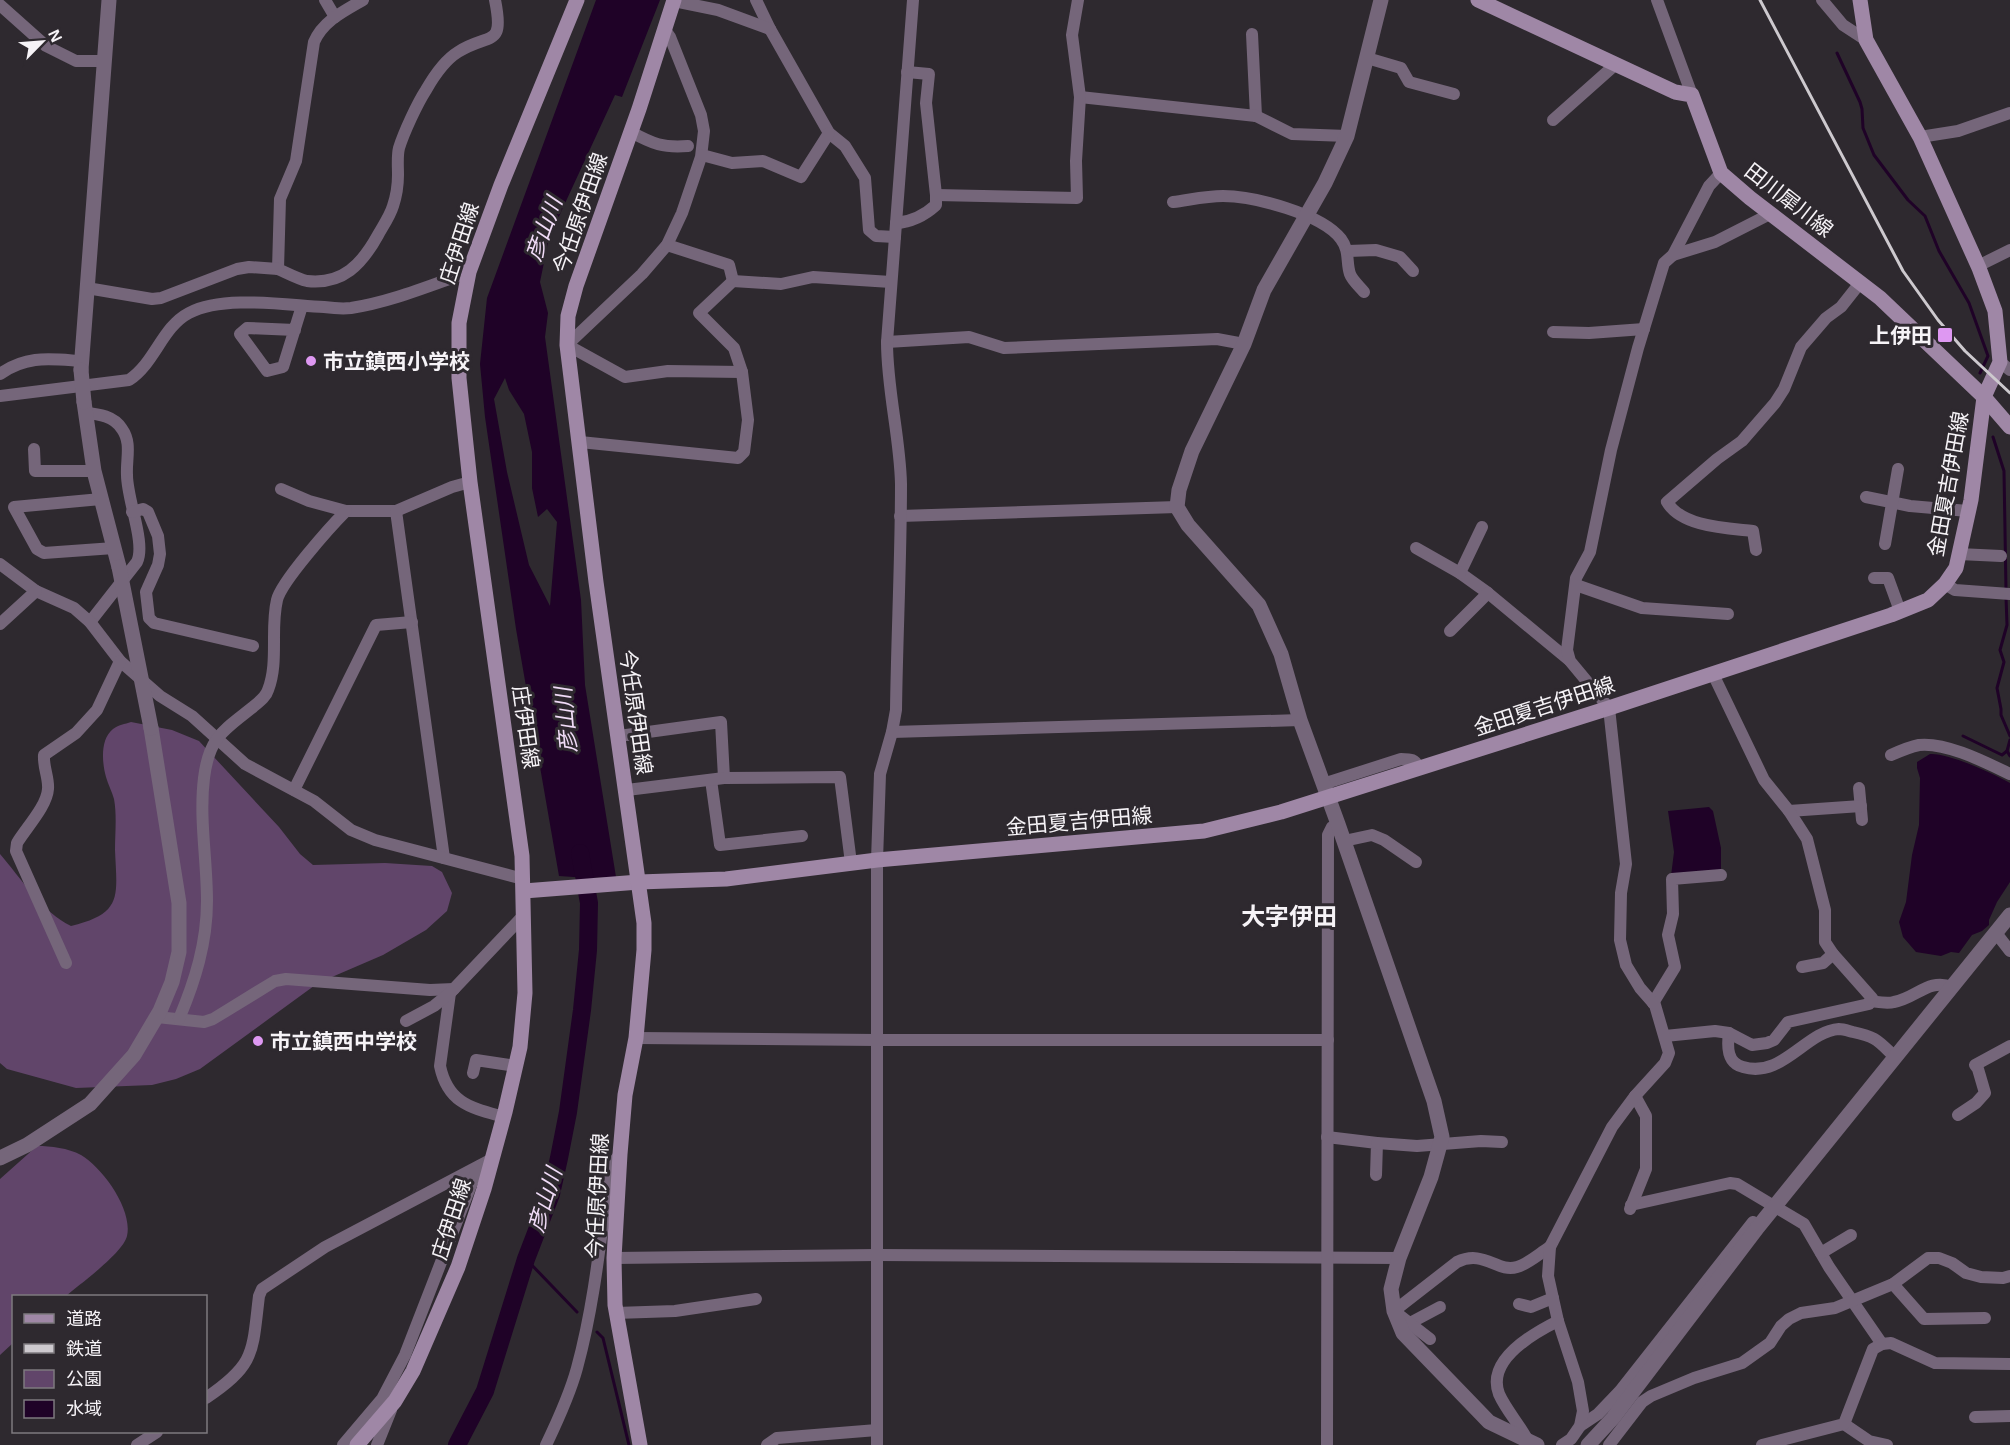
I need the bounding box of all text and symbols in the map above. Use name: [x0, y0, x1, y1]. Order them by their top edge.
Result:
north arrow: [12, 12, 72, 72]
text: N: [45, 27, 65, 45]
street label: 今任原伊田線: [549, 150, 611, 276]
street label: 田川犀川線: [1741, 159, 1837, 241]
water label: 彦山川: [521, 192, 568, 264]
street label: 庄伊田線: [435, 200, 483, 286]
place label: 上伊田: [1869, 324, 1932, 347]
marker: 上伊田: [1936, 326, 1954, 344]
place label: 市立鎮西小学校: [323, 350, 470, 373]
marker: 市立鎮西小学校: [304, 354, 318, 368]
street label: 金田夏吉伊田線: [1924, 410, 1972, 558]
street label: 今任原伊田線: [616, 648, 656, 776]
street label: 金田夏吉伊田線: [1471, 672, 1617, 740]
street label: 庄伊田線: [509, 684, 543, 770]
water label: 彦山川: [550, 684, 581, 754]
street label: 金田夏吉伊田線: [1005, 803, 1153, 839]
district label: 大字伊田: [1241, 903, 1337, 930]
place label: 市立鎮西中学校: [270, 1030, 417, 1053]
marker: 市立鎮西中学校: [251, 1034, 265, 1048]
street label: 今任原伊田線: [582, 1132, 612, 1260]
water label: 彦山川: [523, 1163, 567, 1235]
street label: 庄伊田線: [427, 1176, 475, 1262]
legend: [12, 1295, 207, 1433]
text: 道路: [66, 1309, 102, 1329]
text: 鉄道: [66, 1339, 102, 1359]
text: 公園: [66, 1369, 102, 1389]
text: 水域: [66, 1399, 102, 1419]

